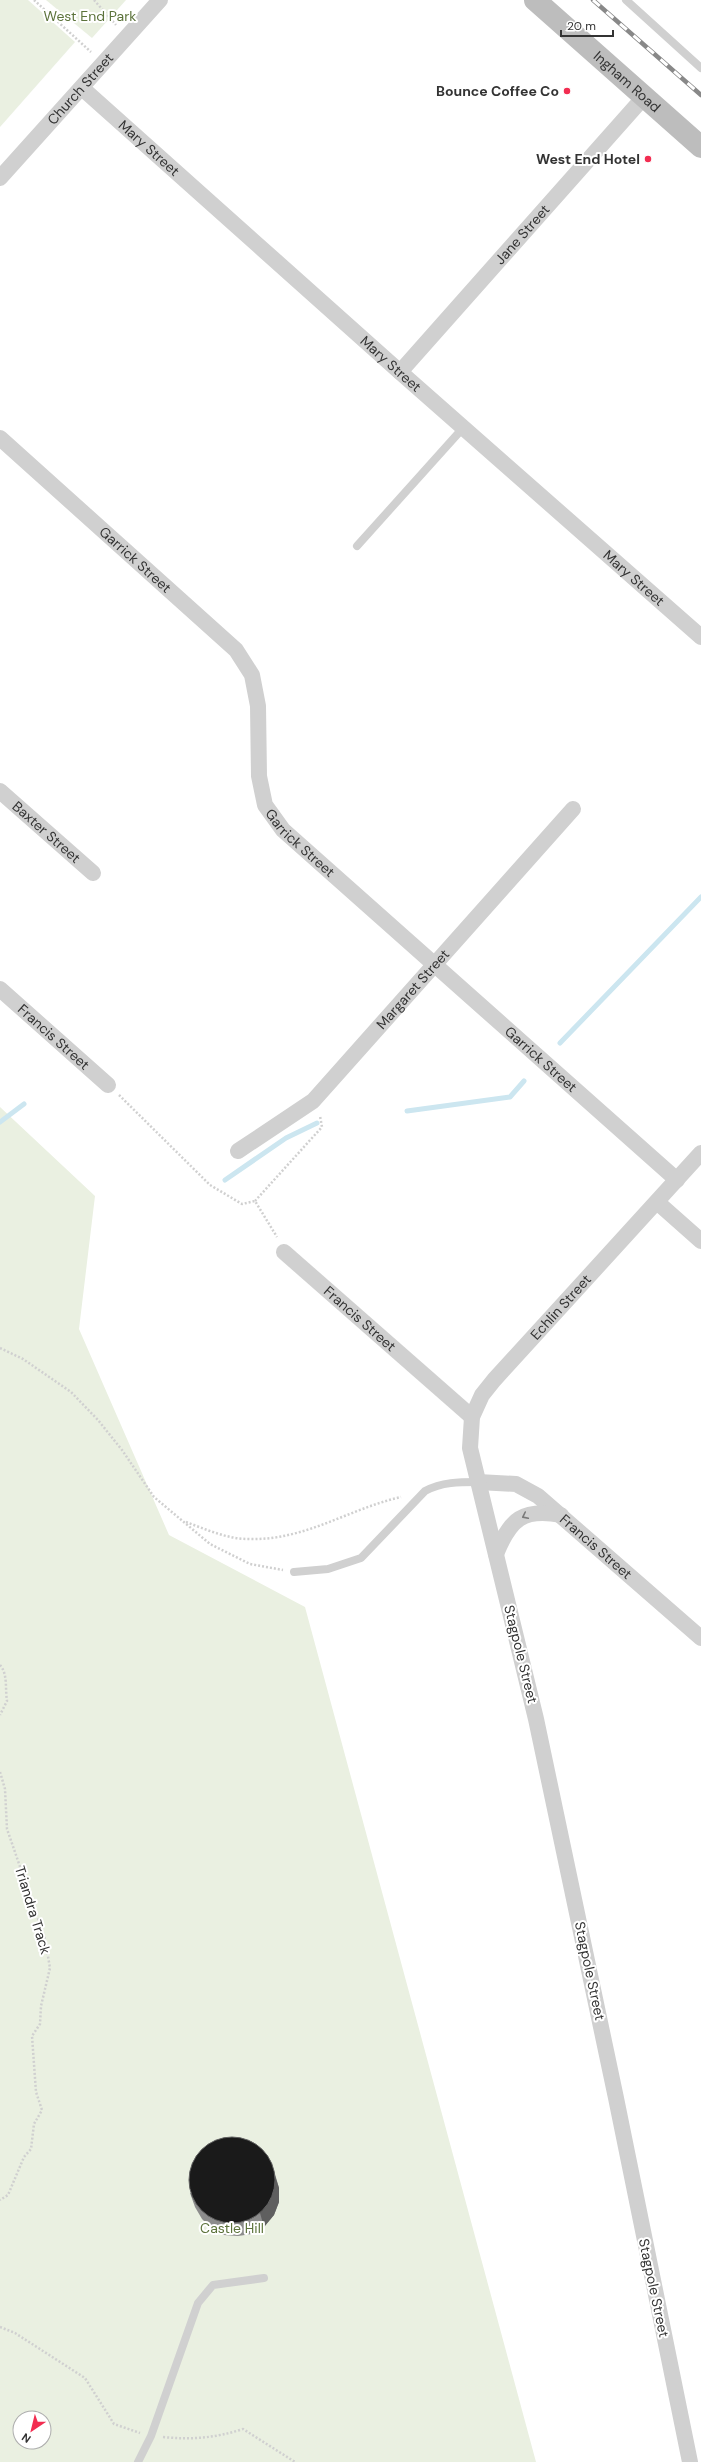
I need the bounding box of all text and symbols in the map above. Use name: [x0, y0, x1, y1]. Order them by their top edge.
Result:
park label: West End Park: [44, 7, 136, 25]
scale bar: [561, 12, 613, 38]
text: 20 m: [567, 18, 596, 34]
street label: Ingham Road: [590, 47, 664, 116]
street label: Church Street: [43, 49, 117, 128]
place label: Bounce Coffee Co: [436, 82, 559, 100]
marker: Bounce Coffee Co: [562, 86, 572, 96]
street label: Mary Street: [115, 116, 183, 180]
place label: West End Hotel: [536, 150, 640, 168]
marker: West End Hotel: [643, 154, 653, 164]
street label: Jane Street: [491, 201, 553, 268]
street label: Mary Street: [357, 332, 425, 396]
street label: Garrick Street: [96, 523, 175, 597]
street label: Mary Street: [599, 546, 668, 610]
street label: Baxter Street: [9, 797, 84, 867]
street label: Garrick Street: [262, 805, 339, 881]
street label: Margaret Street: [372, 945, 453, 1033]
street label: Francis Street: [14, 1000, 94, 1074]
street label: Garrick Street: [501, 1022, 581, 1096]
street label: Echlin Street: [526, 1271, 595, 1343]
street label: Francis Street: [320, 1282, 400, 1355]
street label: Francis Street: [556, 1510, 636, 1583]
one-way arrow: [522, 1511, 530, 1519]
street label: Stagpole Street: [500, 1603, 542, 1705]
street label: Triandra Track: [11, 1864, 55, 1956]
street label: Stagpole Street: [571, 1920, 609, 2022]
park label: Castle Hill: [200, 2219, 264, 2237]
street label: Stagpole Street: [635, 2237, 673, 2339]
north arrow: [12, 2410, 52, 2450]
text: N: [19, 2430, 34, 2446]

